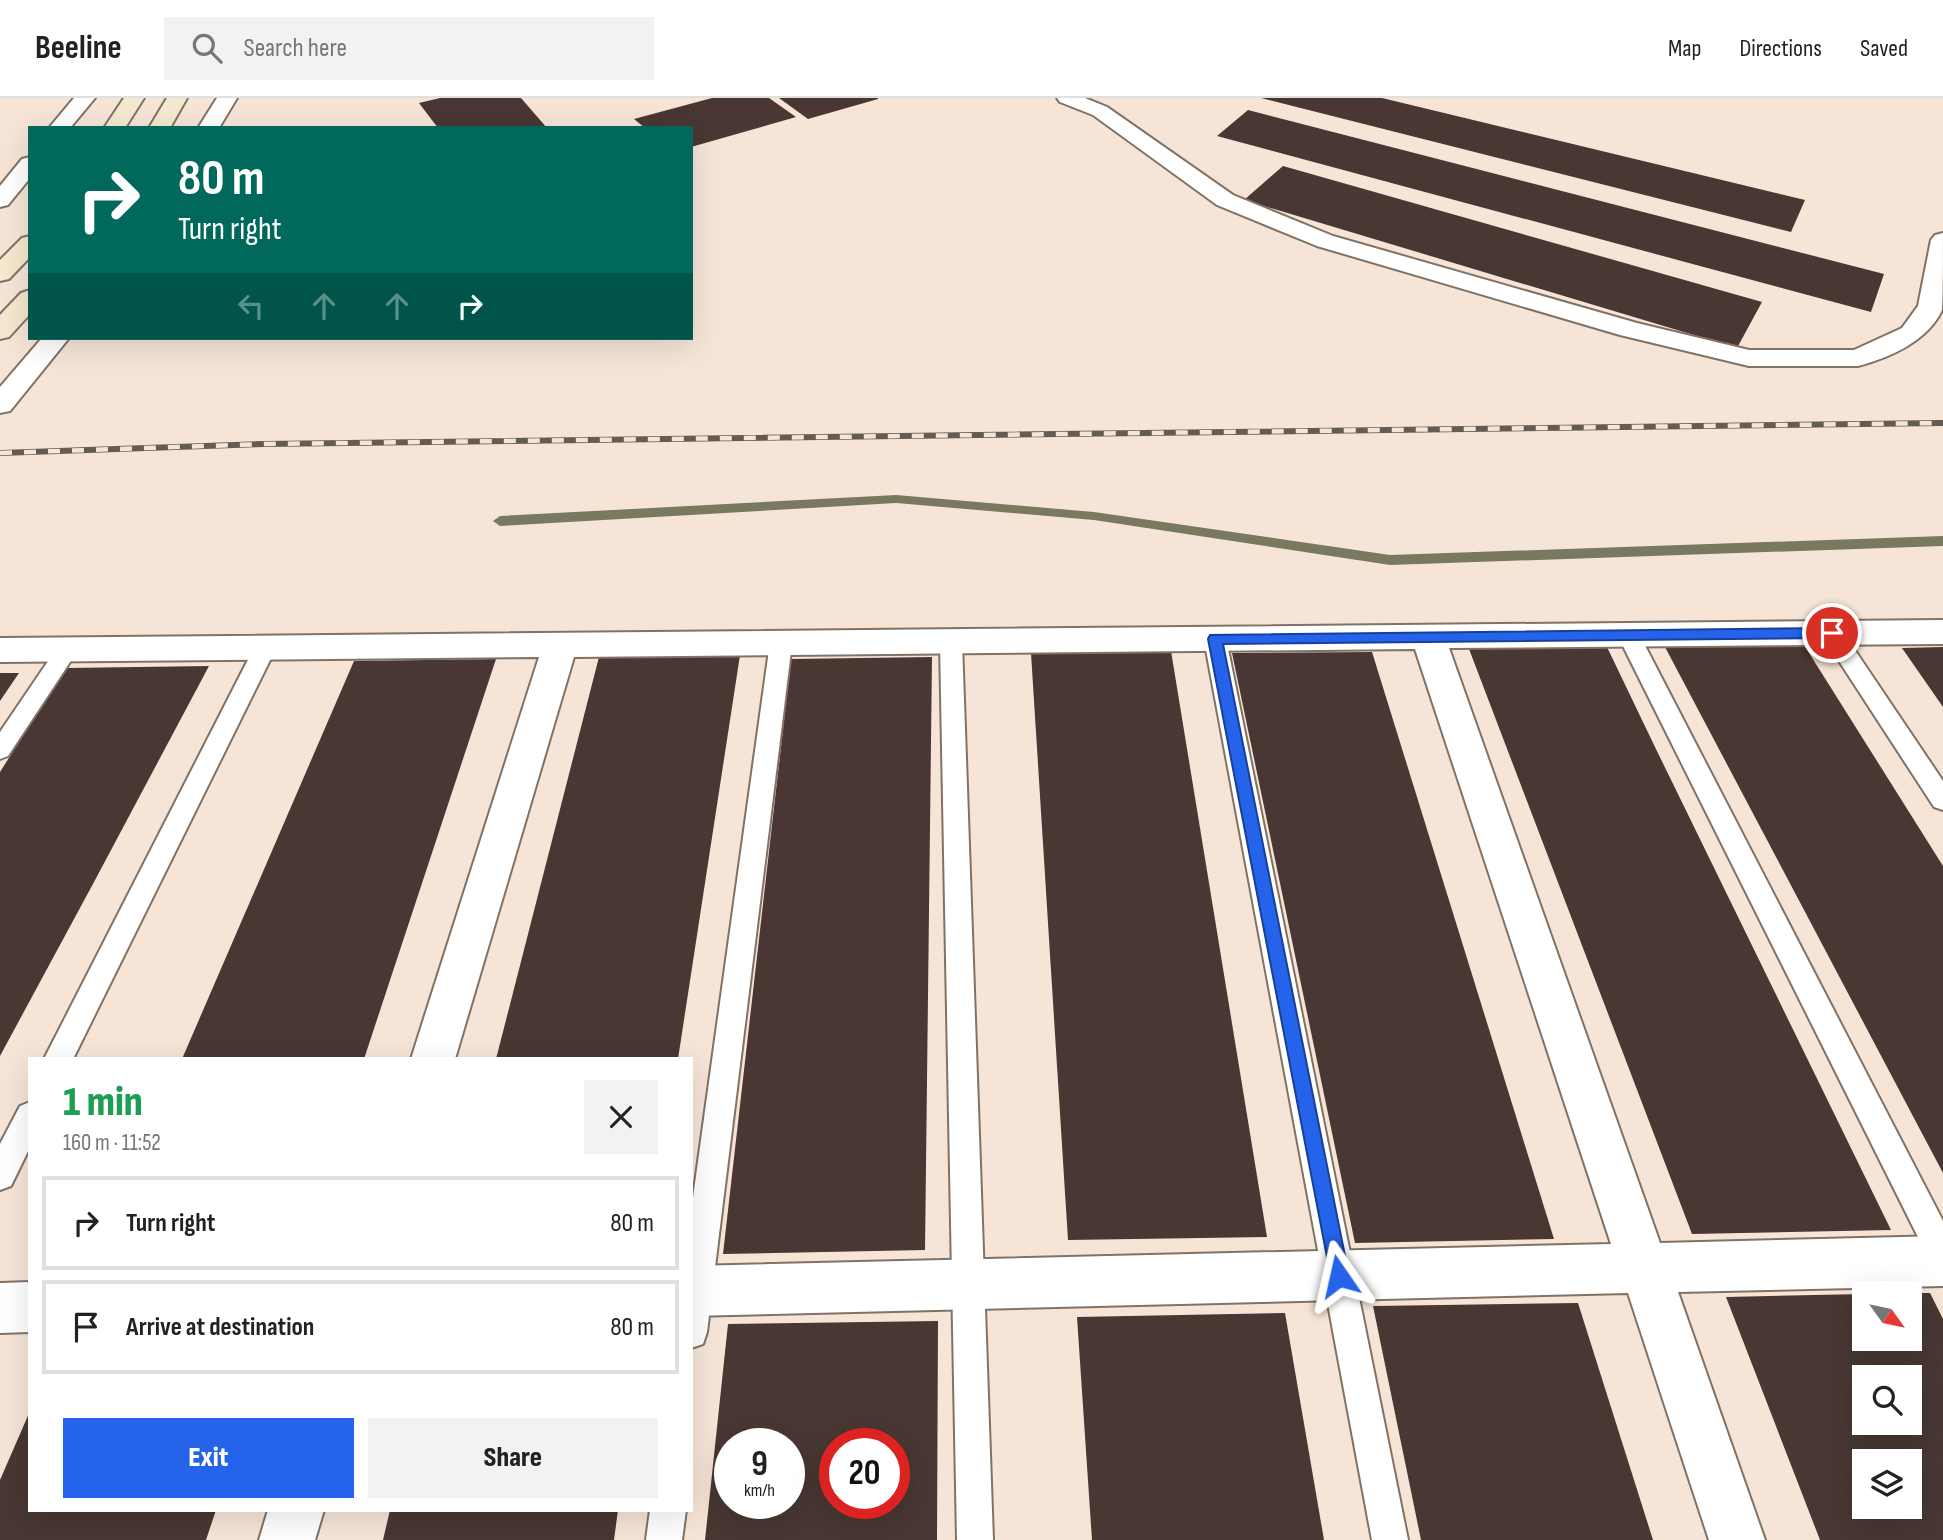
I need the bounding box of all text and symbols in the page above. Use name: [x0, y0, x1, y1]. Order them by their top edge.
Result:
search box: [164, 17, 654, 80]
text: Beeline: [35, 28, 122, 68]
icon: search: [188, 29, 226, 67]
text: Search here: [244, 33, 347, 64]
text: Map: [1668, 34, 1701, 63]
text: Directions: [1739, 34, 1822, 63]
text: Saved: [1860, 34, 1908, 63]
text: 80 m: [178, 150, 265, 209]
icon: right: [63, 154, 154, 245]
text: Turn right: [178, 210, 282, 249]
icon: left: [232, 287, 270, 325]
icon: ahead: [305, 287, 343, 325]
icon: ahead: [378, 287, 416, 325]
icon: right: [451, 287, 489, 325]
pin: [1802, 603, 1862, 663]
icon: arrive: [1813, 614, 1851, 652]
text: 1 min: [63, 1077, 143, 1128]
button: close: [584, 1080, 658, 1154]
text: 160 m · 11:52: [63, 1129, 161, 1157]
icon: right: [67, 1204, 105, 1242]
text: Turn right: [126, 1208, 215, 1239]
text: 80 m: [610, 1208, 654, 1239]
position arrow: [1302, 1239, 1376, 1313]
north arrow: [1852, 1281, 1922, 1351]
map controls: [1852, 1281, 1922, 1519]
icon: arrive: [67, 1308, 105, 1346]
text: Arrive at destination: [126, 1312, 314, 1343]
text: 80 m: [610, 1312, 654, 1343]
button: search: [1852, 1365, 1922, 1435]
button: Exit: [63, 1418, 354, 1498]
button: Share: [368, 1418, 658, 1498]
speed limit sign: 20: [819, 1428, 910, 1519]
text: 9: [751, 1443, 768, 1486]
button: layers: [1852, 1449, 1922, 1519]
text: km/h: [744, 1480, 775, 1501]

